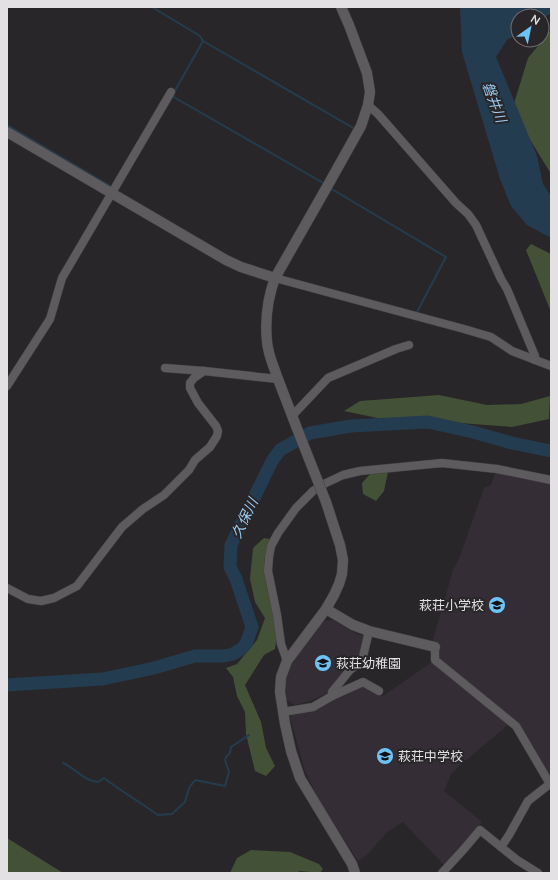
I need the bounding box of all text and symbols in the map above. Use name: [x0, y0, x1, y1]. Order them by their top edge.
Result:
north arrow: [510, 8, 550, 48]
text: N: [529, 11, 543, 27]
water label: 磐井川: [480, 79, 511, 127]
water label: 久保川: [227, 494, 262, 541]
school or university icon: 萩荘小学校: [487, 595, 507, 615]
place label: 萩荘小学校: [419, 597, 484, 613]
school or university icon: 萩荘幼稚園: [313, 653, 333, 673]
place label: 萩荘幼稚園: [336, 655, 401, 671]
school or university icon: 萩荘中学校: [375, 746, 395, 766]
place label: 萩荘中学校: [398, 748, 463, 764]

